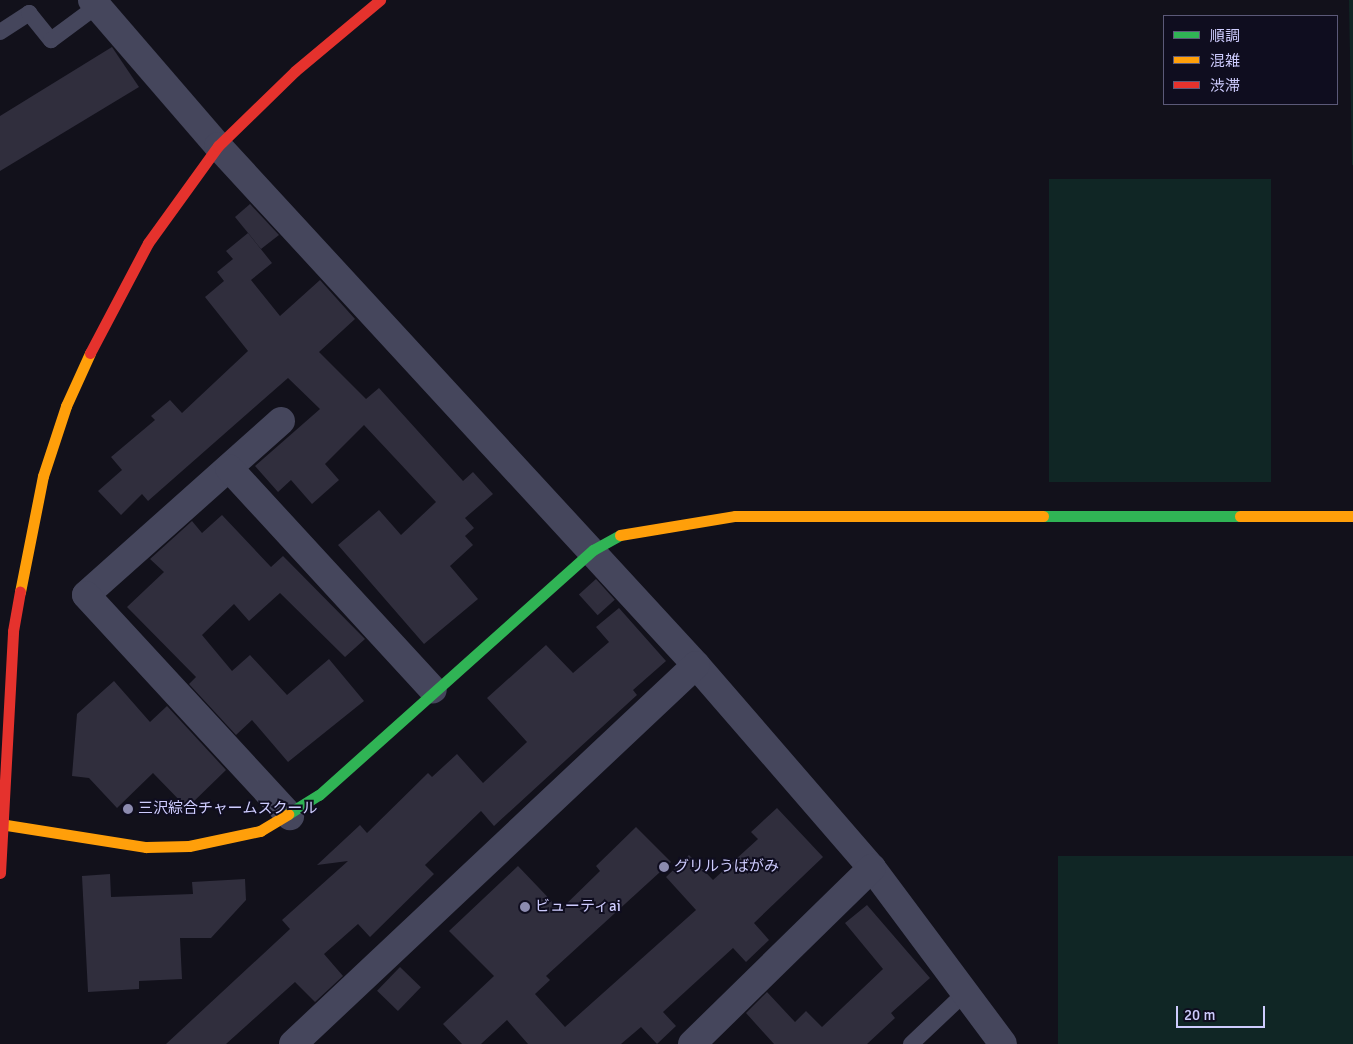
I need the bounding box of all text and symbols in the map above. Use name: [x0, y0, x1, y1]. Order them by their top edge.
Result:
legend: [1163, 15, 1338, 105]
text: 順調: [1210, 27, 1240, 45]
text: 混雑: [1210, 52, 1240, 70]
text: 渋滞: [1210, 77, 1240, 95]
place label: 三沢綜合チャームスクール: [138, 800, 318, 818]
marker: 三沢綜合チャームスクール: [122, 803, 134, 815]
place label: グリルうばがみ: [674, 858, 779, 876]
marker: グリルうばがみ: [658, 861, 670, 873]
place label: ビューティai: [535, 898, 622, 916]
marker: ビューティai: [519, 901, 531, 913]
scale bar: [1178, 996, 1267, 1028]
text: 20 m: [1184, 1006, 1215, 1024]

